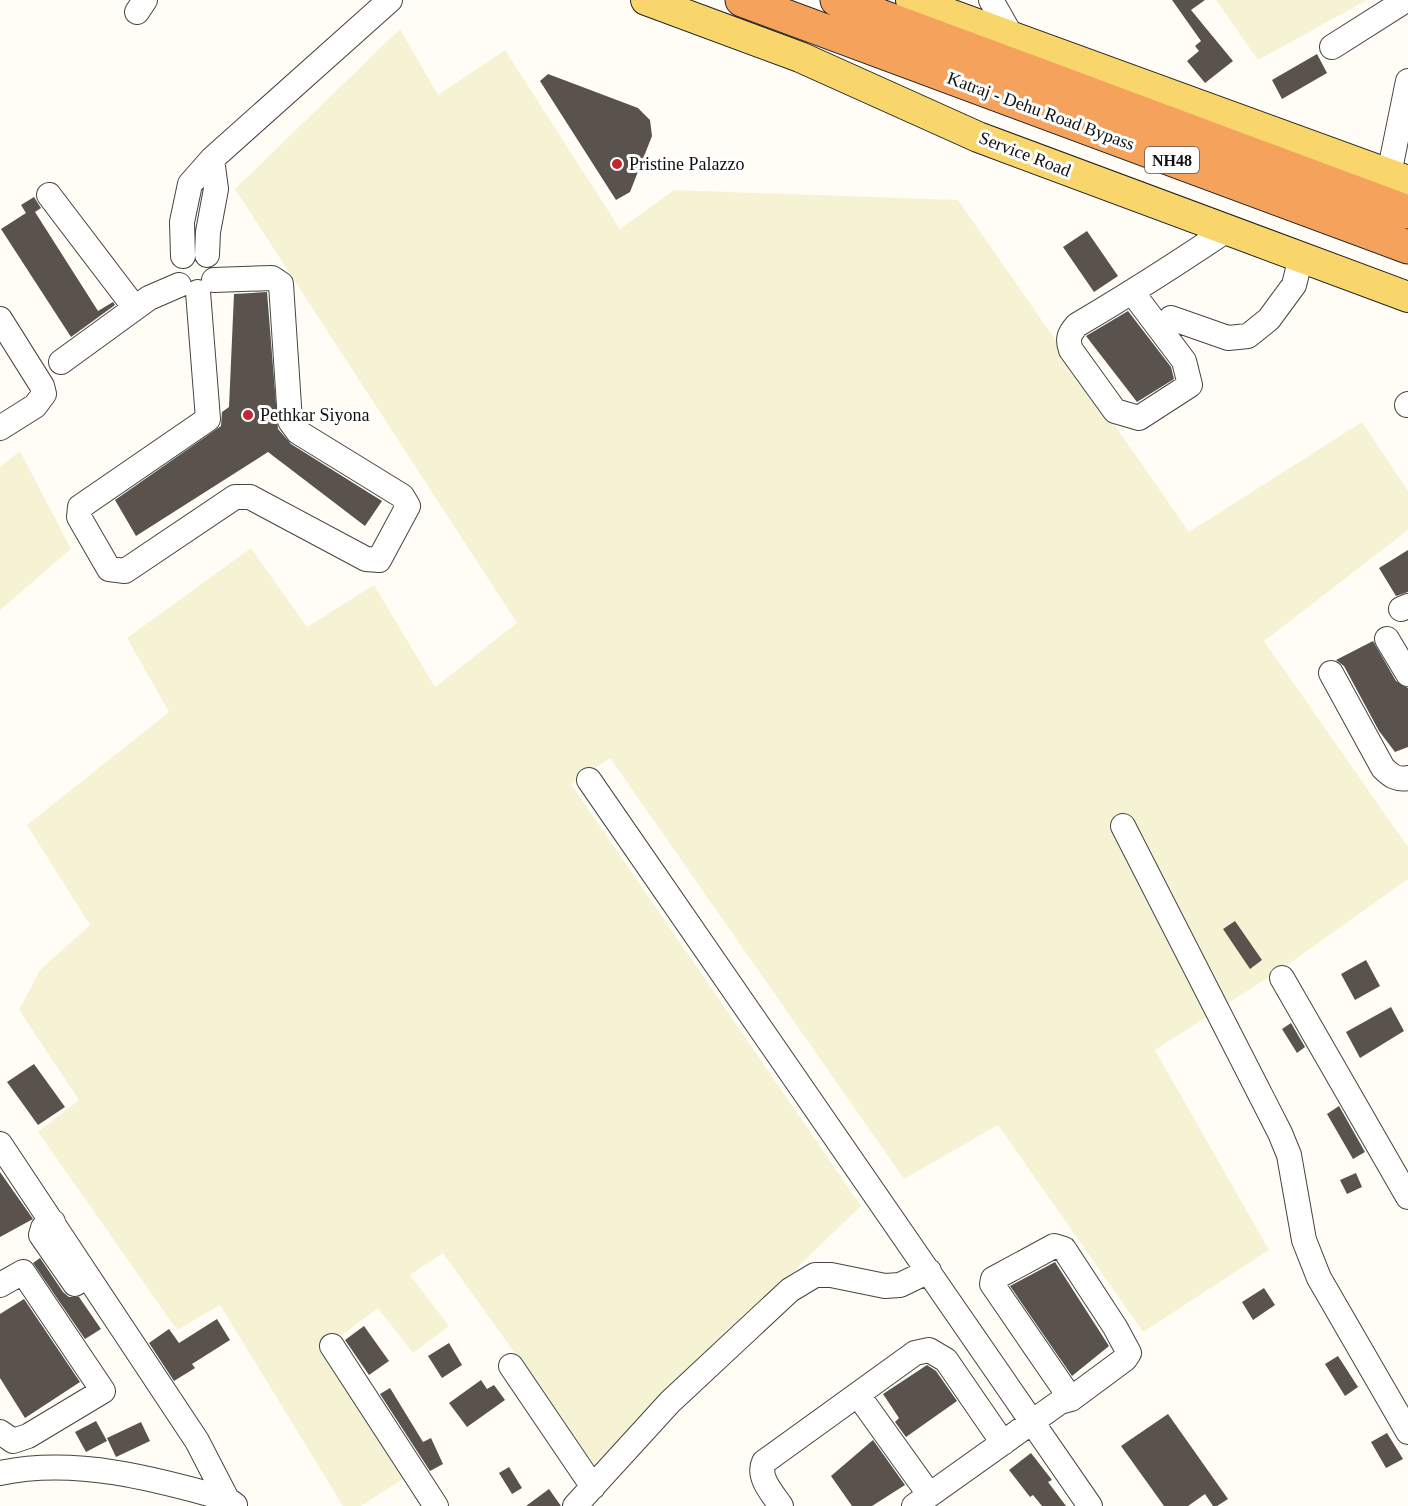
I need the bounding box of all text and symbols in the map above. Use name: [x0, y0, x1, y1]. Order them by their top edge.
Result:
street label: Katraj - Dehu Road Bypass: [945, 68, 1137, 154]
street label: Service Road: [976, 127, 1074, 181]
road number: NH48: [1145, 147, 1199, 173]
place label: Pristine Palazzo: [629, 154, 744, 174]
marker: Pristine Palazzo: [610, 157, 624, 171]
place label: Pethkar Siyona: [260, 405, 370, 425]
marker: Pethkar Siyona: [241, 408, 255, 422]

